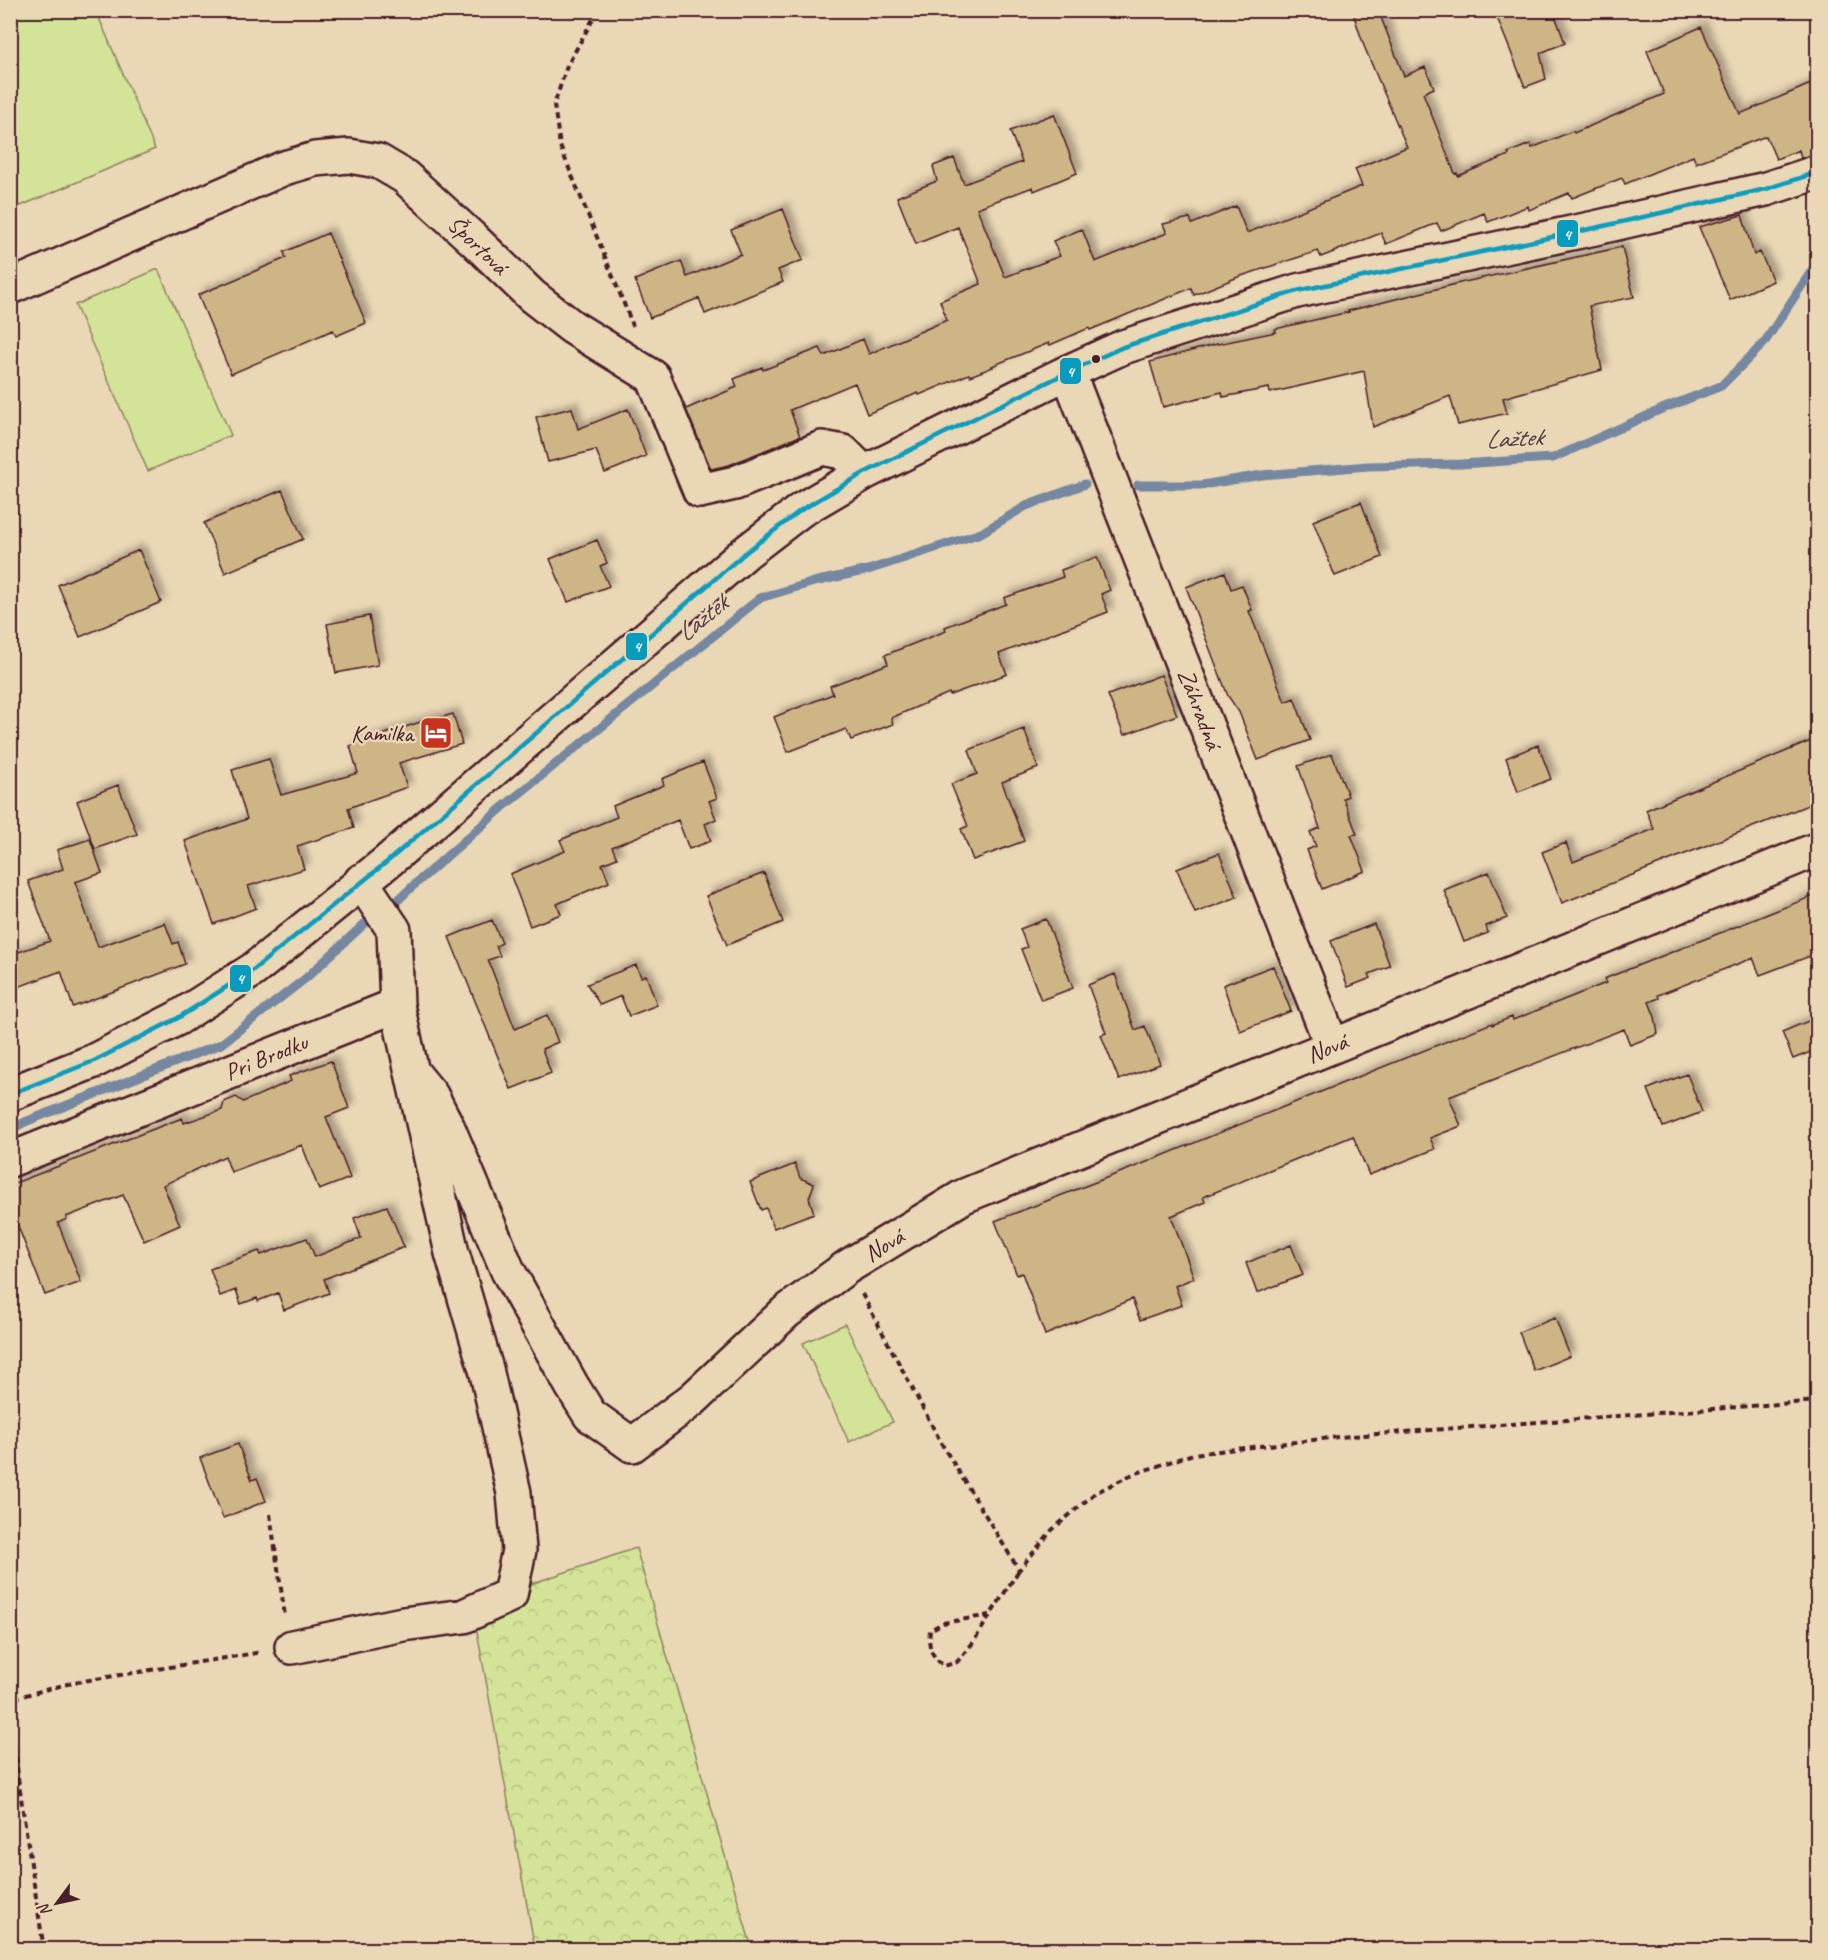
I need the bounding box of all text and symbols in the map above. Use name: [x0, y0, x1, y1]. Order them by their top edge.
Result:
street label: Športová: [441, 209, 516, 283]
line badge: 4: [1556, 219, 1579, 248]
text: 4: [1563, 225, 1572, 245]
unlabelled marker: [1090, 353, 1102, 365]
line badge: 4: [1059, 357, 1082, 385]
text: 4: [1066, 362, 1075, 382]
water label: Lažtek: [1485, 420, 1548, 456]
water label: Lažtek: [669, 584, 738, 649]
line badge: 4: [625, 632, 648, 661]
text: 4: [633, 637, 642, 657]
street label: Záhradná: [1171, 664, 1230, 756]
hotel icon: Kamilka: [418, 715, 454, 751]
place label: Kamilka: [351, 718, 415, 748]
line badge: 4: [229, 964, 252, 993]
text: 4: [236, 969, 245, 989]
street label: Nová: [1302, 1025, 1354, 1070]
street label: Pri Brodku: [220, 1026, 314, 1087]
street label: Nová: [859, 1220, 912, 1269]
north arrow: [27, 1873, 87, 1933]
text: N: [32, 1898, 56, 1920]

